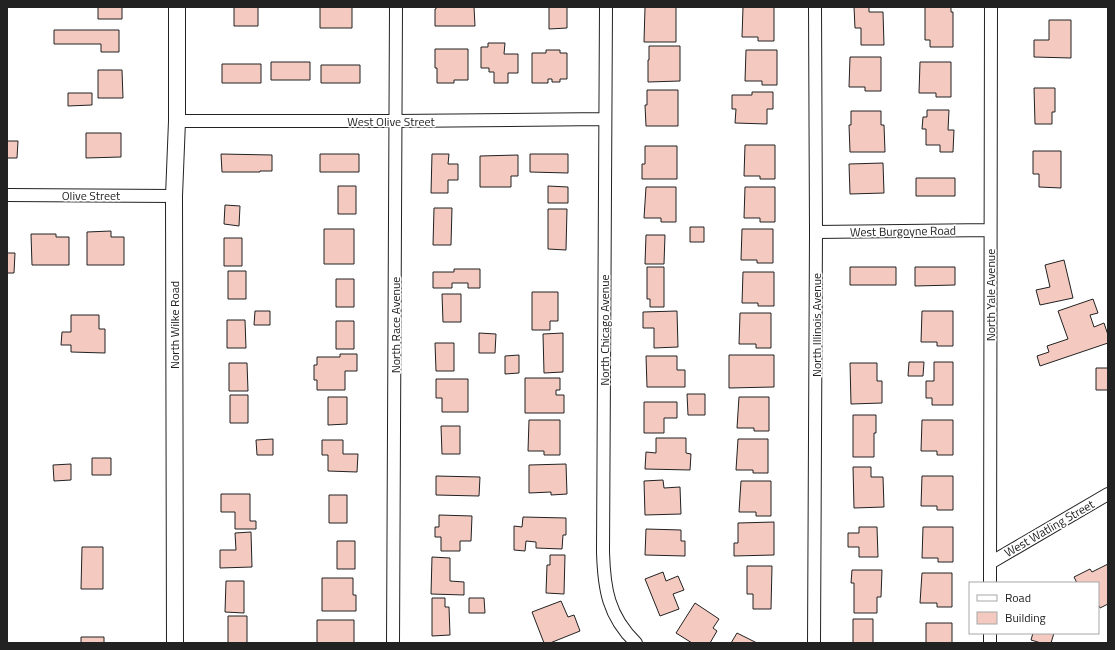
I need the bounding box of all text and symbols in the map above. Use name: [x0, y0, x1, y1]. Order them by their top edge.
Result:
street label: West Olive Street: [347, 112, 436, 131]
street label: Olive Street: [62, 186, 121, 205]
street label: West Burgoyne Road: [850, 221, 956, 241]
street label: North Yale Avenue: [981, 249, 1000, 341]
street label: North Illinois Avenue: [807, 273, 826, 377]
street label: North Chicago Avenue: [595, 274, 614, 386]
street label: North Race Avenue: [386, 277, 405, 373]
street label: North Wilke Road: [165, 281, 184, 369]
street label: West Watling Street: [1000, 494, 1098, 562]
legend: [969, 582, 1099, 634]
text: Road: [1005, 588, 1031, 607]
text: Building: [1005, 608, 1046, 627]

